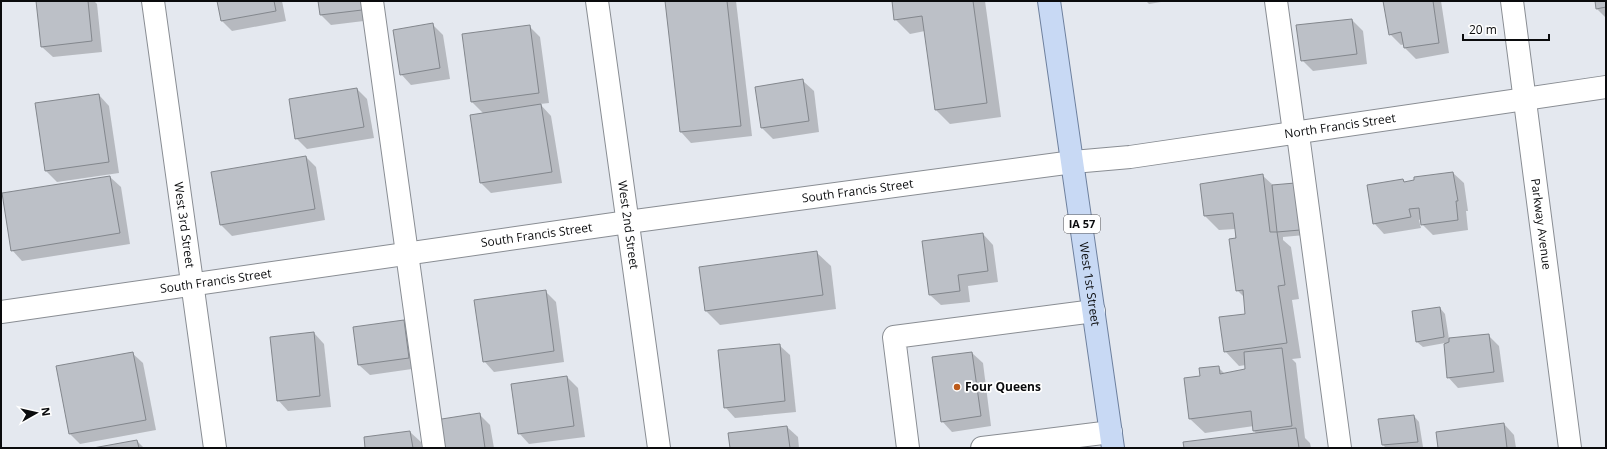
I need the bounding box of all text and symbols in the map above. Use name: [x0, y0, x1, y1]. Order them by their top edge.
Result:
scale bar: [1463, 16, 1549, 42]
text: 20 m: [1469, 21, 1497, 38]
street label: North Francis Street: [1283, 109, 1397, 142]
street label: South Francis Street: [801, 175, 914, 206]
street label: Parkway Avenue: [1527, 177, 1556, 271]
street label: West 2nd Street: [614, 179, 643, 270]
street label: West 3rd Street: [170, 181, 199, 269]
road number: IA 57: [1064, 215, 1100, 233]
street label: South Francis Street: [480, 218, 593, 251]
street label: West 1st Street: [1076, 241, 1104, 327]
street label: South Francis Street: [159, 264, 272, 297]
place label: Four Queens: [965, 378, 1041, 395]
marker: Four Queens: [952, 382, 962, 392]
north arrow: [16, 393, 56, 433]
text: N: [38, 406, 54, 417]

